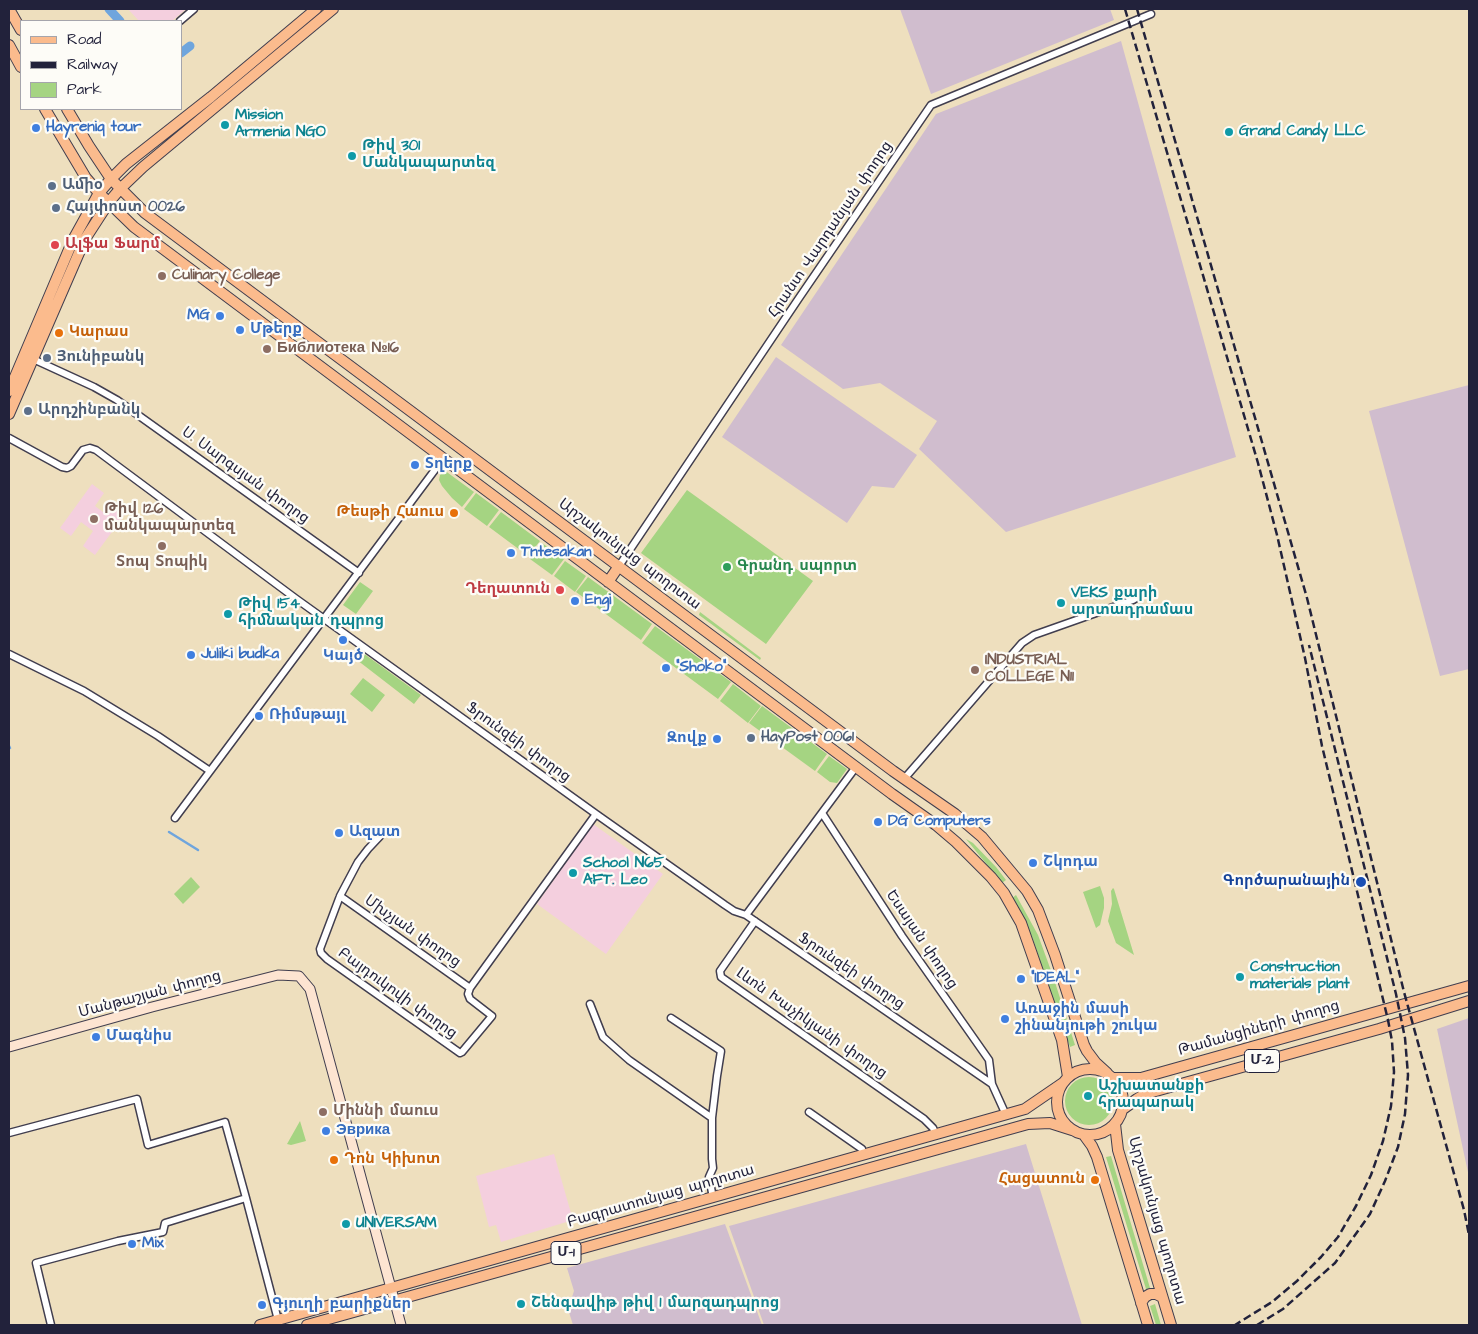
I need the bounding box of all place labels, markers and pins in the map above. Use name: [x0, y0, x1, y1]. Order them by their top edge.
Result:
place label: Mission Armenia NGO: [235, 107, 326, 142]
place label: Hayreniq tour: [46, 119, 141, 137]
marker: Mission Armenia NGO: [219, 119, 231, 131]
marker: Hayreniq tour: [30, 122, 42, 134]
place label: Grand Candy LLC: [1239, 123, 1366, 141]
marker: Grand Candy LLC: [1223, 126, 1235, 138]
place label: Թիվ 301 Մանկապարտեզ: [362, 138, 495, 173]
marker: Թիվ 301 Մանկապարտեզ: [346, 150, 358, 162]
place label: Ամիօ: [62, 177, 103, 195]
marker: Ամիօ: [46, 180, 58, 192]
place label: Հայփոստ 0026: [66, 199, 185, 217]
marker: Հայփոստ 0026: [50, 202, 62, 214]
place label: Ալֆա Ֆարմ: [65, 236, 160, 254]
marker: Ալֆա Ֆարմ: [49, 239, 61, 251]
place label: Culinary College: [172, 267, 280, 285]
marker: Culinary College: [156, 270, 168, 282]
place label: MG: [187, 307, 210, 325]
marker: MG: [214, 310, 226, 322]
place label: Մթերք: [250, 321, 302, 339]
place label: Կարաս: [69, 324, 129, 342]
marker: Մթերք: [234, 324, 246, 336]
marker: Կարաս: [53, 327, 65, 339]
place label: Библиотека №16: [277, 340, 399, 358]
marker: Библиотека №16: [261, 343, 273, 355]
place label: Յունիբանկ: [57, 349, 144, 367]
marker: Յունիբանկ: [41, 352, 53, 364]
place label: Արդշինբանկ: [38, 402, 140, 420]
marker: Արդշինբանկ: [22, 405, 34, 417]
place label: Տղերք: [425, 456, 472, 474]
marker: Տղերք: [409, 459, 421, 471]
place label: Թիվ 126 մանկապարտեզ: [104, 501, 235, 536]
place label: Թեսթի Հաուս: [336, 504, 444, 522]
marker: Թեսթի Հաուս: [448, 507, 460, 519]
marker: Թիվ 126 մանկապարտեզ: [88, 513, 100, 525]
marker: Տոպ Տոպիկ: [156, 540, 168, 552]
place label: Tntesakan: [521, 544, 592, 562]
marker: Tntesakan: [505, 547, 517, 559]
place label: Տոպ Տոպիկ: [116, 554, 208, 572]
place label: Գրանդ սպորտ: [737, 558, 857, 576]
marker: Գրանդ սպորտ: [721, 561, 733, 573]
place label: Դեղատուն: [465, 581, 550, 599]
marker: Դեղատուն: [554, 584, 566, 596]
place label: VEKS քարի արտադրամաս: [1071, 585, 1193, 620]
place label: Engi: [585, 592, 611, 610]
marker: Engi: [569, 595, 581, 607]
place label: Թիվ 154 հիմնական դպրոց: [238, 596, 384, 631]
marker: VEKS քարի արտադրամաս: [1055, 597, 1067, 609]
marker: Թիվ 154 հիմնական դպրոց: [222, 608, 234, 620]
marker: Կայծ: [337, 634, 349, 646]
place label: Juliki budka: [201, 646, 279, 664]
place label: Կայծ: [323, 648, 363, 666]
marker: Juliki budka: [185, 649, 197, 661]
place label: INDUSTRIAL COLLEGE N11: [985, 652, 1074, 687]
place label: "Shoko": [676, 659, 726, 677]
marker: "Shoko": [660, 662, 672, 674]
marker: INDUSTRIAL COLLEGE N11: [969, 664, 981, 676]
place label: Ռիմսթայլ: [269, 707, 346, 725]
marker: Ռիմսթայլ: [253, 710, 265, 722]
place label: HayPost 0061: [761, 729, 854, 747]
place label: Զովք: [667, 730, 707, 748]
marker: HayPost 0061: [745, 732, 757, 744]
marker: Զովք: [711, 733, 723, 745]
place label: DG Computers: [888, 813, 991, 831]
marker: DG Computers: [872, 816, 884, 828]
place label: Ազատ: [349, 824, 400, 842]
marker: Ազատ: [333, 827, 345, 839]
place label: Շկոդա: [1043, 854, 1098, 872]
place label: School N65 AFT. Leo: [583, 855, 664, 890]
marker: Շկոդա: [1027, 857, 1039, 869]
marker: School N65 AFT. Leo: [567, 867, 579, 879]
place label: Գործարանային: [1223, 873, 1350, 891]
marker: Գործարանային: [1354, 875, 1368, 889]
place label: Construction materials plant: [1250, 959, 1349, 994]
place label: "IDEAL": [1031, 970, 1079, 988]
marker: Construction materials plant: [1234, 971, 1246, 983]
marker: "IDEAL": [1015, 973, 1027, 985]
place label: Առաջին մասի շինանյութի շուկա: [1015, 1001, 1158, 1036]
marker: Առաջին մասի շինանյութի շուկա: [999, 1013, 1011, 1025]
place label: Մագնիս: [106, 1028, 172, 1046]
marker: Մագնիս: [90, 1031, 102, 1043]
place label: Աշխատանքի հրապարակ: [1098, 1078, 1204, 1113]
marker: Աշխատանքի հրապարակ: [1082, 1090, 1094, 1102]
place label: Միննի մաուս: [333, 1103, 439, 1121]
marker: Միննի մաուս: [317, 1106, 329, 1118]
place label: Эврика: [336, 1122, 390, 1140]
marker: Эврика: [320, 1125, 332, 1137]
place label: Դոն Կիխոտ: [344, 1151, 440, 1169]
marker: Դոն Կիխոտ: [328, 1154, 340, 1166]
place label: Հացատուն: [999, 1171, 1085, 1189]
marker: Հացատուն: [1089, 1174, 1101, 1186]
place label: UNIVERSAM: [356, 1215, 437, 1233]
marker: UNIVERSAM: [340, 1218, 352, 1230]
place label: Mix: [142, 1235, 164, 1253]
marker: Mix: [126, 1238, 138, 1250]
place label: Շենգավիթ թիվ 1 մարզադպրոց: [531, 1295, 779, 1313]
place label: Գյուղի բարիքներ: [272, 1296, 411, 1314]
marker: Շենգավիթ թիվ 1 մարզադպրոց: [515, 1298, 527, 1310]
marker: Գյուղի բարիքներ: [256, 1299, 268, 1311]

